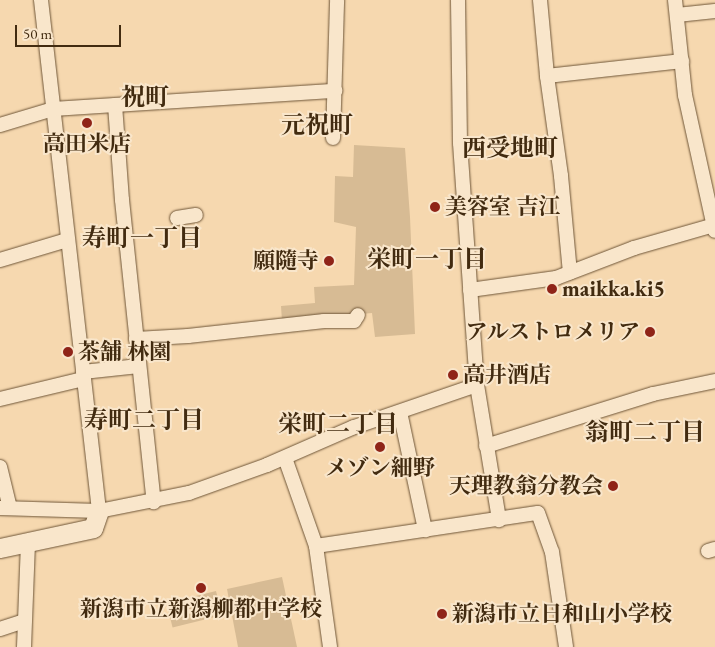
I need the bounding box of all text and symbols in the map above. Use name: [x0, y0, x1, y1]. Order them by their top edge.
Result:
scale bar: [18, 15, 124, 47]
text: 50 m: [23, 24, 52, 43]
district label: 祝町: [121, 83, 169, 111]
district label: 元祝町: [281, 111, 353, 139]
marker: 高田米店: [81, 117, 93, 129]
place label: 高田米店: [43, 131, 131, 157]
district label: 西受地町: [462, 134, 558, 162]
place label: 美容室 吉江: [445, 194, 560, 220]
marker: 美容室 吉江: [429, 201, 441, 213]
district label: 寿町一丁目: [82, 224, 202, 252]
district label: 栄町一丁目: [367, 245, 487, 273]
place label: 願隨寺: [253, 248, 319, 274]
marker: 願隨寺: [323, 255, 335, 267]
place label: maikka.ki5: [562, 276, 665, 302]
marker: maikka.ki5: [546, 283, 558, 295]
place label: アルストロメリア: [464, 319, 640, 345]
marker: アルストロメリア: [644, 326, 656, 338]
place label: 茶舗 林園: [78, 339, 171, 365]
marker: 茶舗 林園: [62, 346, 74, 358]
place label: 高井酒店: [463, 362, 551, 388]
marker: 高井酒店: [447, 369, 459, 381]
district label: 寿町二丁目: [84, 406, 204, 434]
district label: 栄町二丁目: [278, 410, 398, 438]
district label: 翁町二丁目: [585, 418, 705, 446]
marker: メゾン細野: [374, 441, 386, 453]
place label: メゾン細野: [325, 455, 435, 481]
place label: 天理教翁分教会: [449, 473, 603, 499]
marker: 天理教翁分教会: [607, 480, 619, 492]
marker: 新潟市立新潟柳都中学校: [195, 582, 207, 594]
place label: 新潟市立新潟柳都中学校: [80, 596, 322, 622]
place label: 新潟市立日和山小学校: [452, 601, 672, 627]
marker: 新潟市立日和山小学校: [436, 608, 448, 620]

